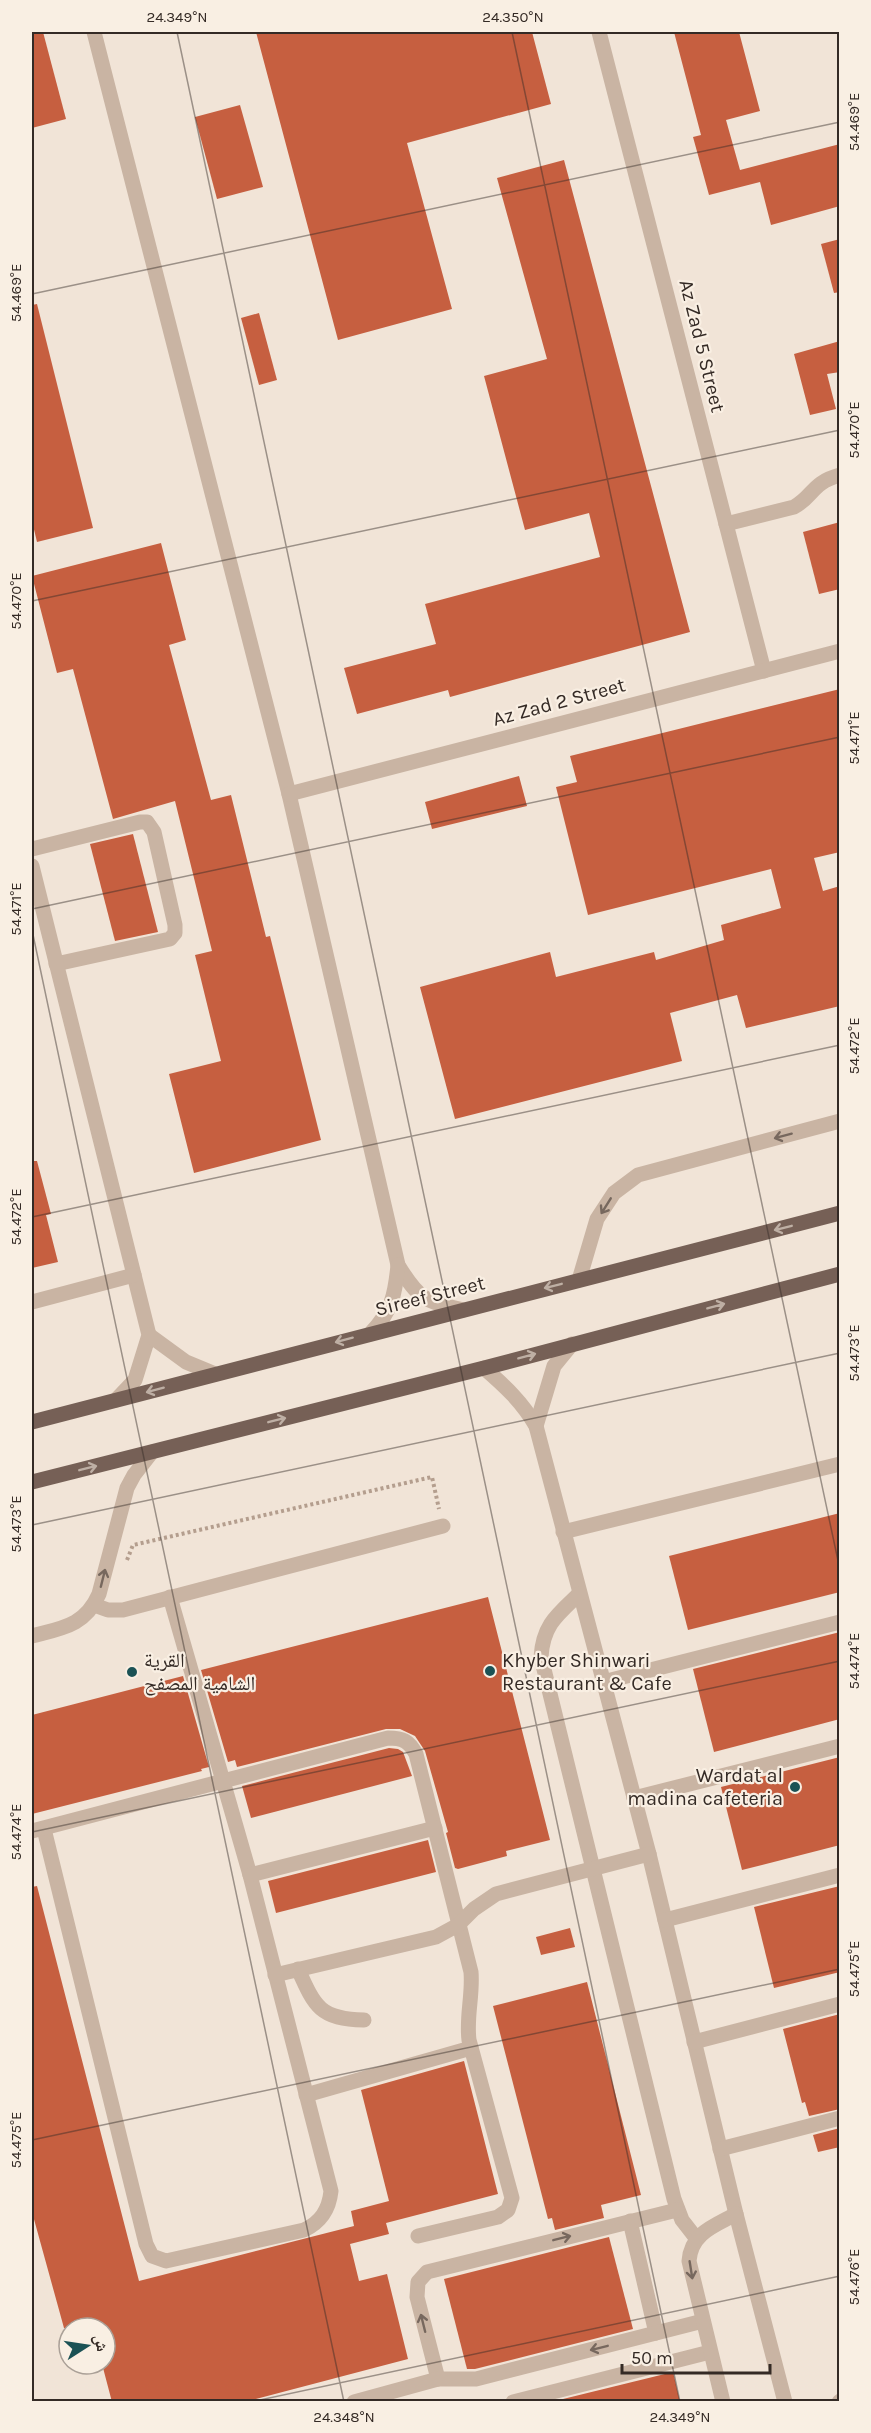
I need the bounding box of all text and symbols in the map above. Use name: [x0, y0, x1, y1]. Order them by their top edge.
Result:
text: 24.349°N: [146, 8, 208, 26]
text: 24.350°N: [482, 8, 544, 26]
text: 54.469°E: [845, 93, 863, 151]
text: 54.469°E: [7, 264, 25, 322]
street label: Az Zad 5 Street: [674, 277, 730, 415]
text: 54.470°E: [845, 401, 863, 459]
text: 54.470°E: [7, 572, 25, 630]
street label: Az Zad 2 Street: [490, 673, 628, 731]
text: 54.471°E: [845, 711, 863, 765]
text: 54.471°E: [7, 882, 25, 936]
text: 54.472°E: [845, 1017, 863, 1075]
one-way arrow: [774, 1131, 793, 1143]
text: 54.472°E: [7, 1188, 25, 1246]
one-way arrow: [599, 1197, 612, 1214]
one-way arrow: [774, 1222, 793, 1234]
street label: Sireef Street: [373, 1271, 488, 1321]
one-way arrow: [544, 1281, 563, 1293]
one-way arrow: [706, 1300, 725, 1312]
text: 54.473°E: [845, 1324, 863, 1382]
one-way arrow: [335, 1335, 354, 1347]
one-way arrow: [517, 1350, 536, 1361]
one-way arrow: [146, 1384, 165, 1396]
one-way arrow: [268, 1414, 287, 1426]
one-way arrow: [78, 1461, 97, 1473]
text: 54.473°E: [7, 1495, 25, 1553]
one-way arrow: [97, 1569, 109, 1588]
text: 54.474°E: [845, 1633, 863, 1689]
place label: القرية الشامية المصفح: [144, 1649, 255, 1696]
place label: Khyber Shinwari Restaurant & Cafe: [502, 1649, 672, 1695]
marker: Khyber Shinwari Restaurant & Cafe: [483, 1664, 497, 1678]
marker: القرية الشامية المصفح: [125, 1665, 139, 1679]
place label: Wardat al madina cafeteria: [627, 1764, 783, 1810]
marker: Wardat al madina cafeteria: [788, 1780, 802, 1794]
text: 54.474°E: [7, 1804, 25, 1860]
text: 54.475°E: [845, 1941, 863, 1997]
text: 54.475°E: [7, 2112, 25, 2168]
one-way arrow: [553, 2231, 572, 2243]
text: 54.476°E: [845, 2248, 863, 2306]
one-way arrow: [685, 2259, 696, 2279]
one-way arrow: [417, 2313, 429, 2332]
north arrow: [57, 2316, 117, 2376]
text: ش: [90, 2333, 112, 2353]
scale bar: [622, 2337, 770, 2375]
one-way arrow: [590, 2342, 609, 2354]
text: 50 m: [631, 2347, 673, 2369]
text: 24.348°N: [313, 2408, 375, 2426]
text: 24.349°N: [649, 2408, 711, 2426]

